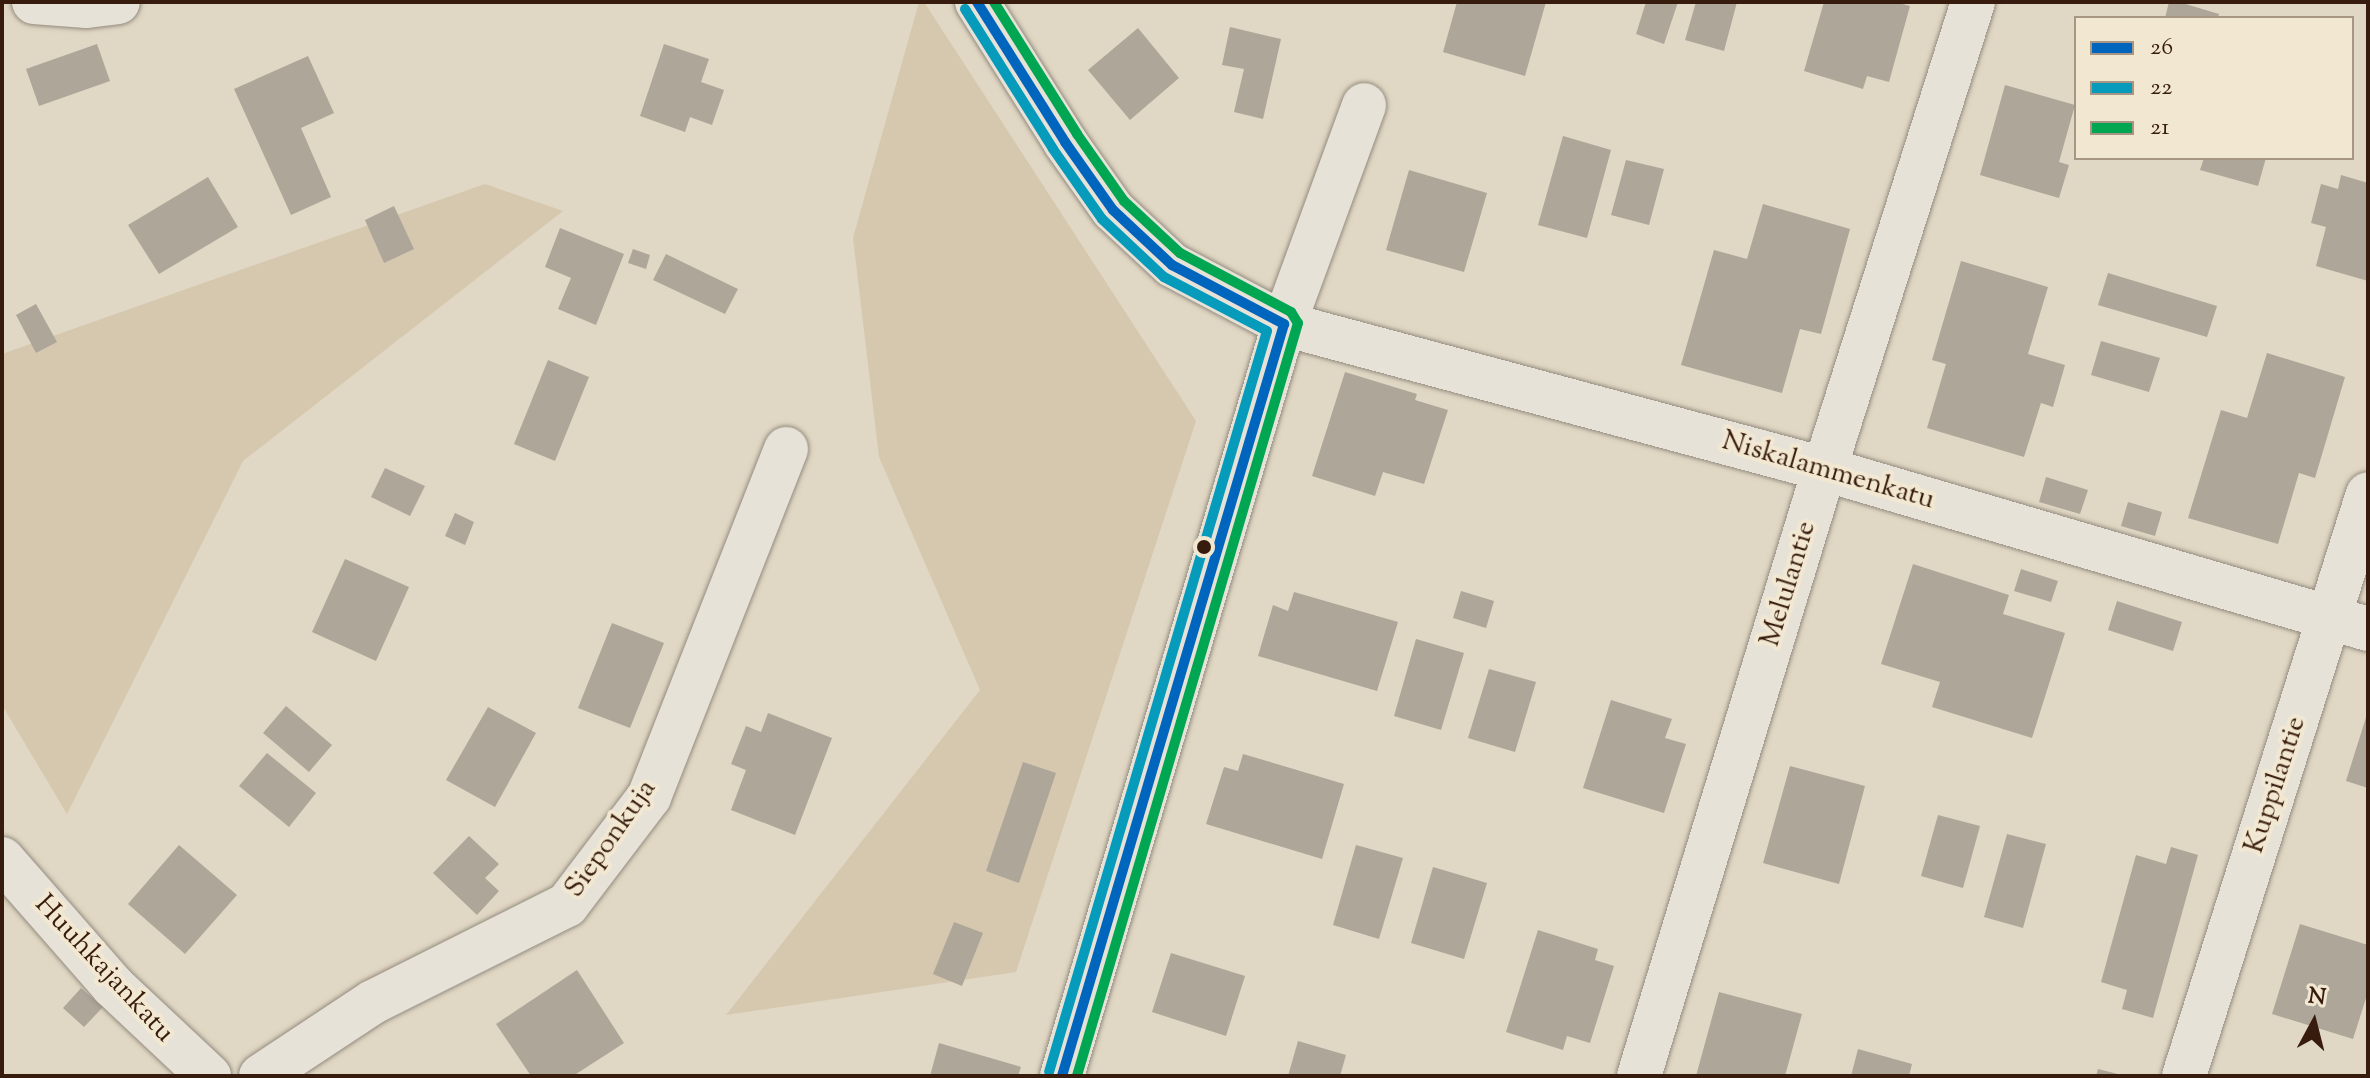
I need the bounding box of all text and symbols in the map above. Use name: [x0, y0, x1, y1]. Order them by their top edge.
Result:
legend: [2074, 16, 2354, 160]
text: 26: [2150, 31, 2173, 65]
text: 22: [2150, 71, 2172, 105]
text: 21: [2150, 111, 2169, 145]
street label: Niskalammenkatu: [1718, 425, 1938, 517]
street label: Melulantie: [1754, 517, 1824, 651]
unlabelled marker: [1196, 539, 1212, 555]
street label: Kuppilantie: [2238, 712, 2314, 858]
street label: Sieponkuja: [558, 774, 664, 904]
street label: Huuhkajankatu: [27, 888, 181, 1050]
text: N: [2306, 981, 2328, 1015]
north arrow: [2274, 982, 2354, 1062]

